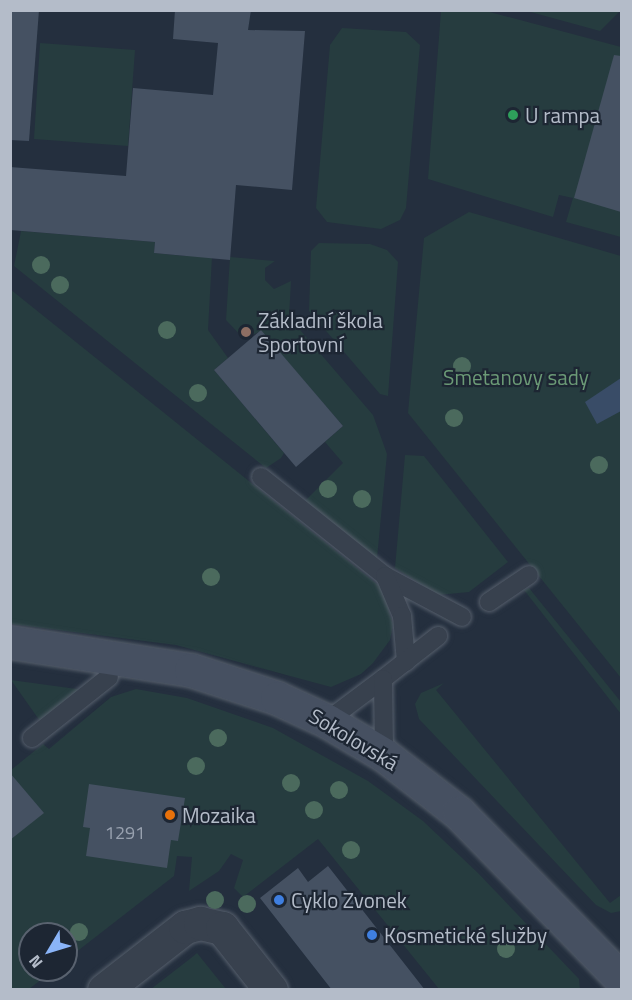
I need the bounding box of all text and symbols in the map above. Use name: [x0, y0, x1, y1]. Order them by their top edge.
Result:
place label: U rampa: [525, 102, 600, 128]
marker: U rampa: [506, 108, 520, 122]
place label: Základní škola Sportovní: [258, 307, 383, 357]
marker: Základní škola Sportovní: [239, 325, 253, 339]
park label: Smetanovy sady: [443, 364, 589, 390]
street label: Sokolovská: [305, 703, 403, 775]
place label: Mozaika: [182, 802, 256, 828]
marker: Mozaika: [163, 808, 177, 822]
house number: 1291: [105, 822, 145, 844]
place label: Cyklo Zvonek: [291, 887, 407, 913]
marker: Cyklo Zvonek: [272, 893, 286, 907]
north arrow: [18, 922, 78, 982]
place label: Kosmetické služby: [384, 922, 547, 948]
marker: Kosmetické služby: [365, 928, 379, 942]
text: N: [23, 950, 48, 974]

